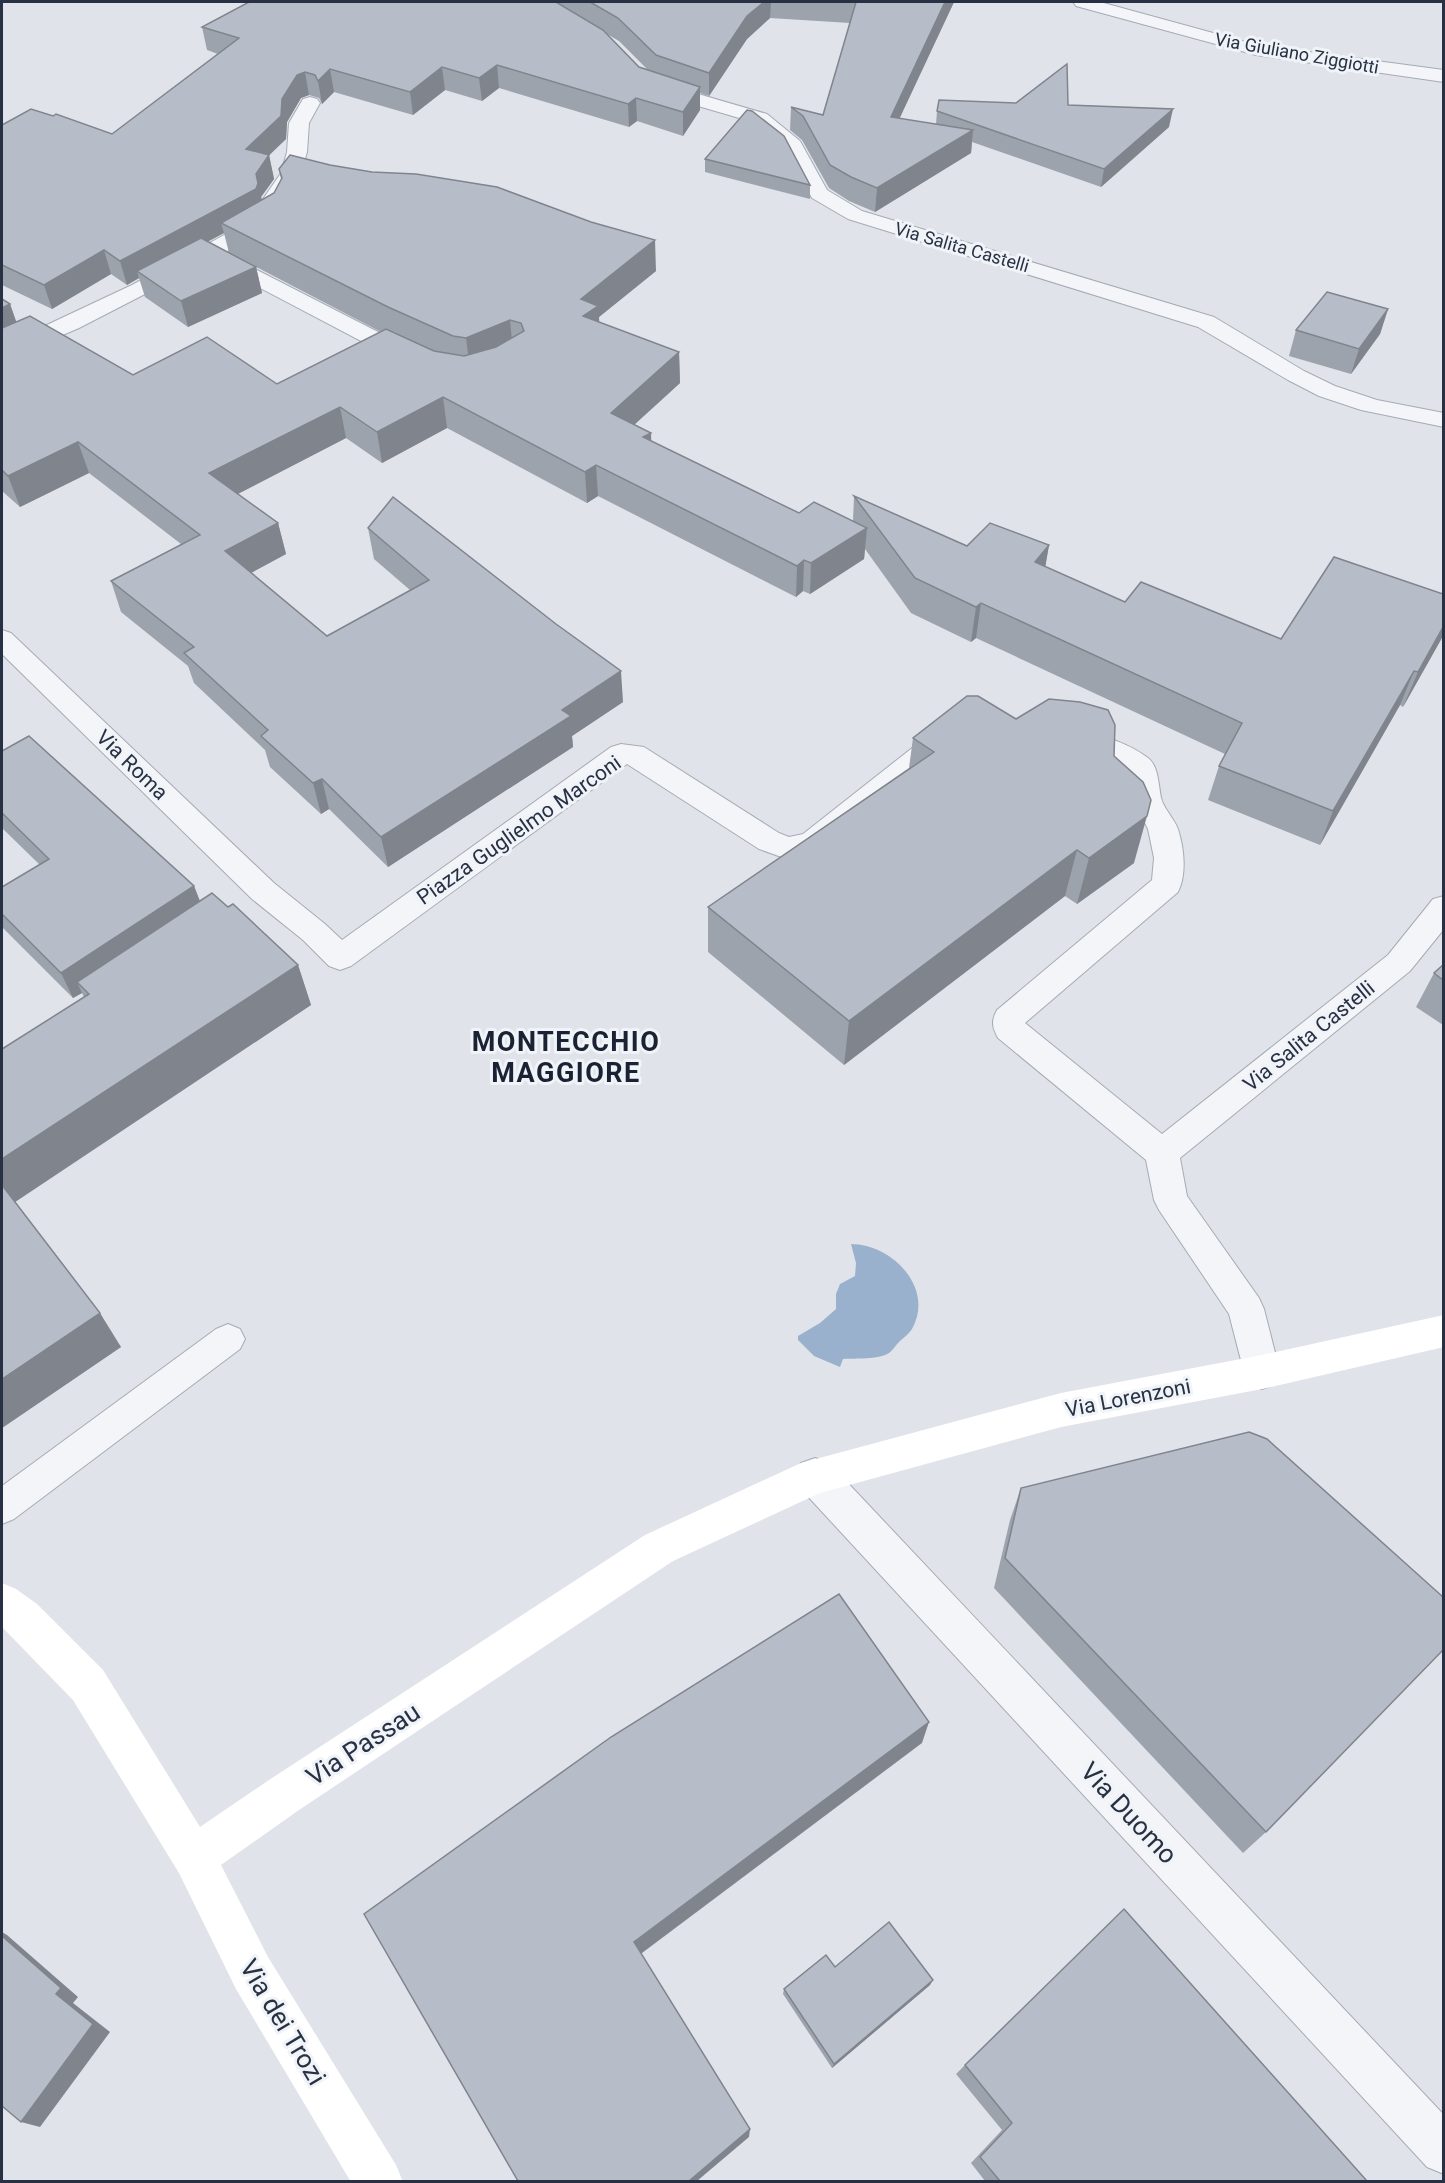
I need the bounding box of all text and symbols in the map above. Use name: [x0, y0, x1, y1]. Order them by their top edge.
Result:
street label: Via Giuliano Ziggiotti: [1213, 28, 1381, 78]
street label: Via Salita Castelli: [892, 218, 1032, 276]
street label: Via Roma: [91, 725, 173, 805]
street label: Piazza Guglielmo Marconi: [412, 750, 626, 910]
street label: Via Salita Castelli: [1239, 976, 1379, 1096]
district label: MONTECCHIO MAGGIORE: [472, 1026, 660, 1089]
street label: Via Lorenzoni: [1063, 1374, 1193, 1422]
street label: Via Passau: [301, 1696, 425, 1792]
street label: Via Duomo: [1075, 1756, 1183, 1870]
street label: Via dei Trozi: [234, 1954, 332, 2090]

